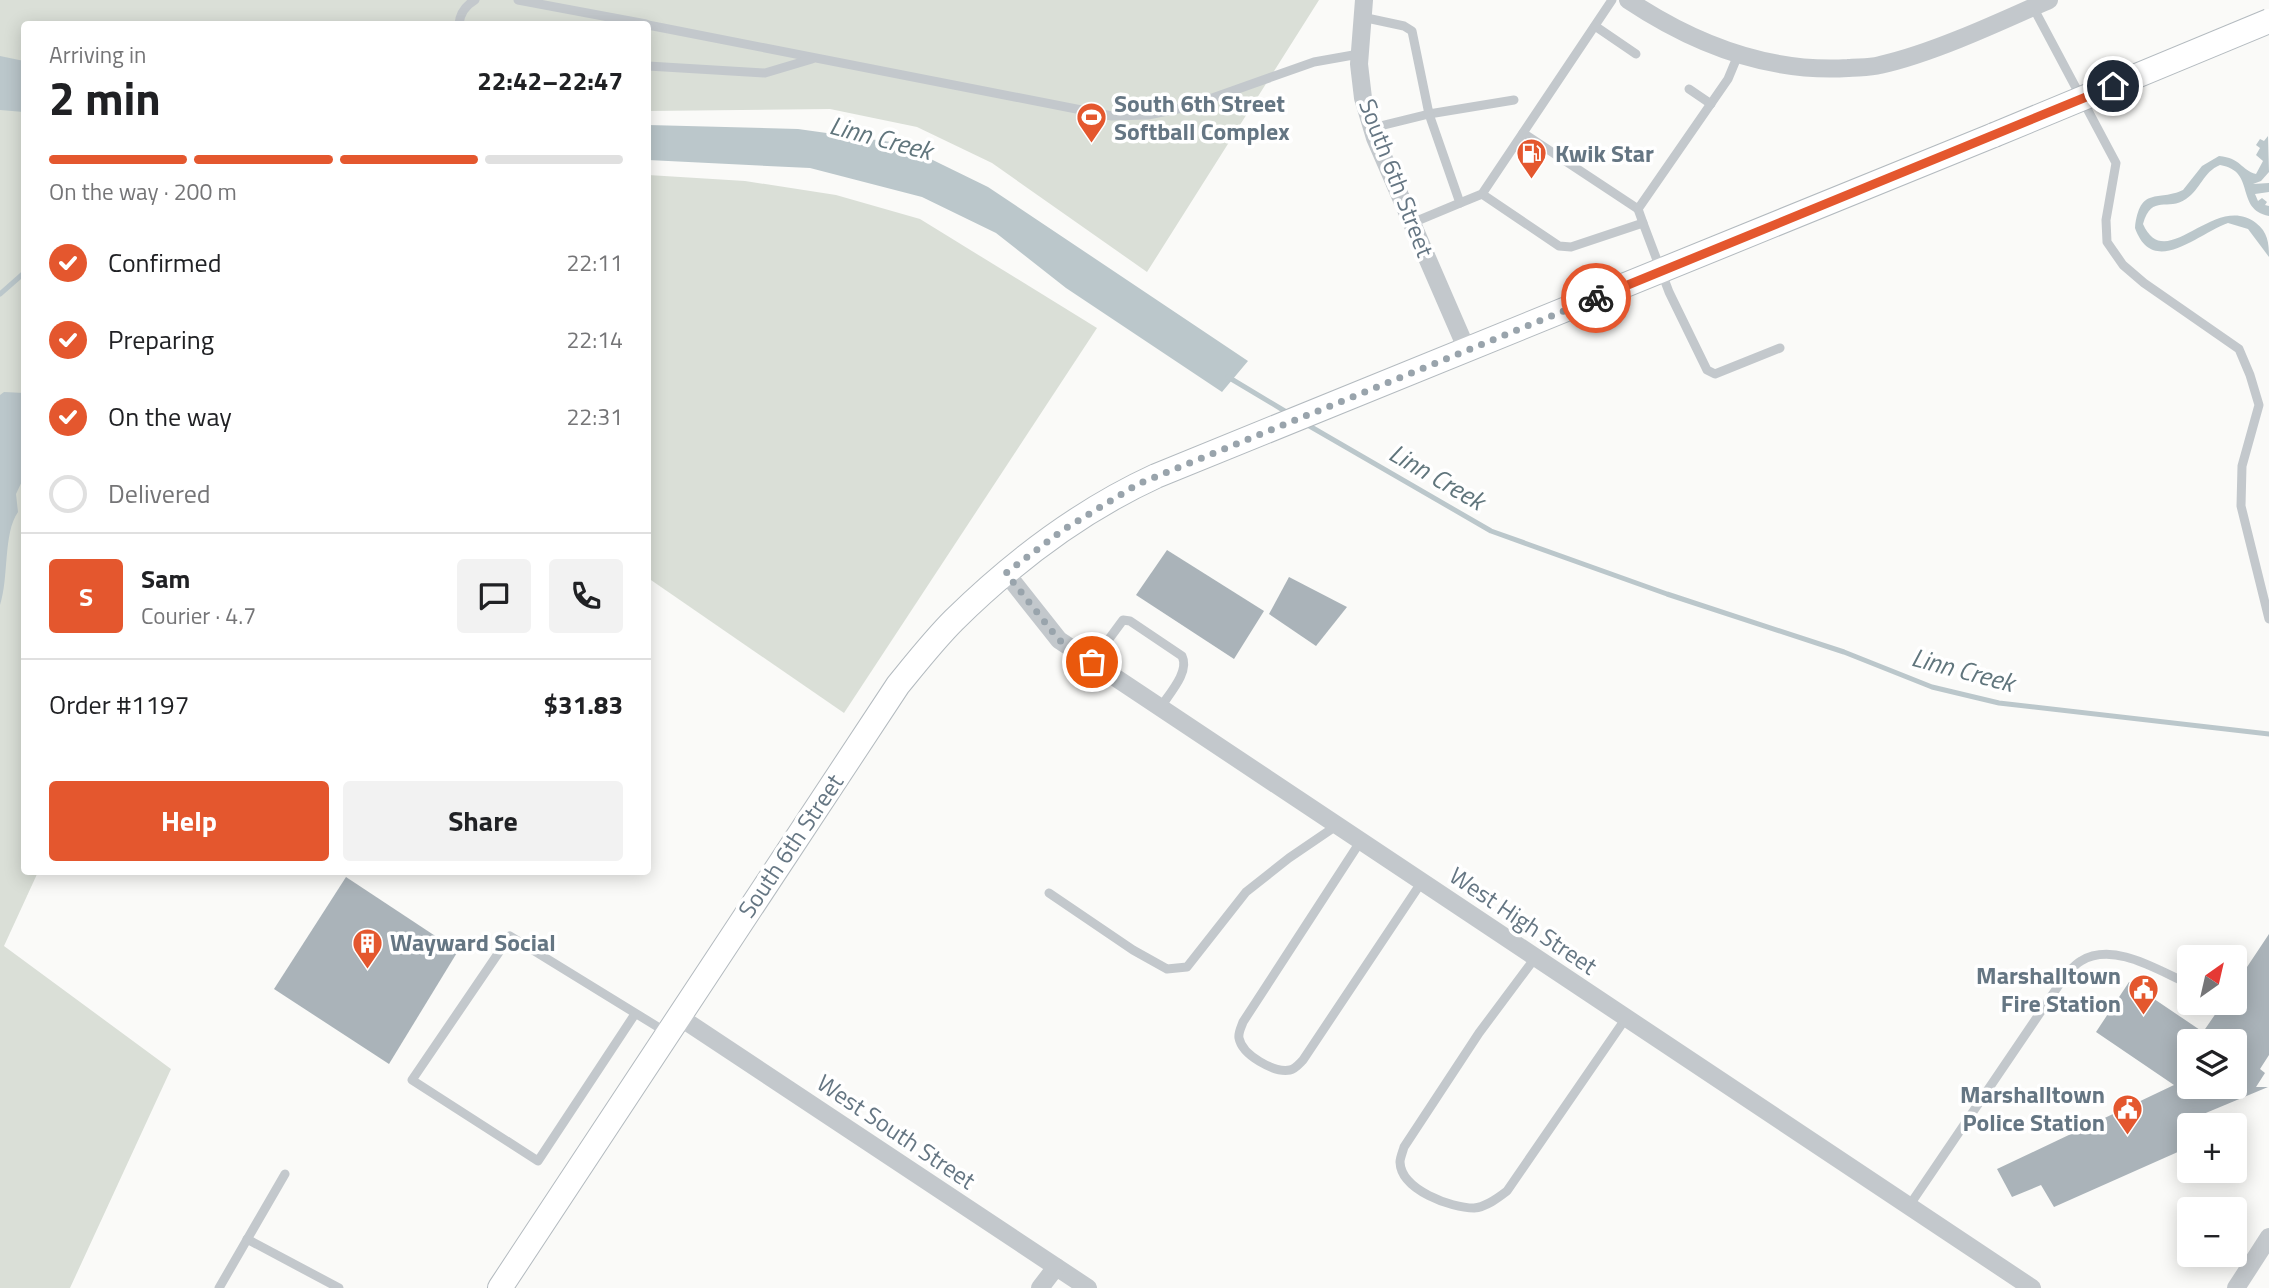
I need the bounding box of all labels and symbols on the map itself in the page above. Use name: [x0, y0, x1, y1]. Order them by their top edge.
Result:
pin: [2083, 56, 2143, 116]
place label: South 6th Street Softball Complex: [1114, 85, 1290, 149]
street label: South 6th Street: [1350, 93, 1444, 263]
sports icon: South 6th Street Softball Complex: [1074, 101, 1108, 145]
water label: Linn Creek: [825, 105, 940, 171]
place label: Kwik Star: [1555, 135, 1654, 171]
fuel station icon: Kwik Star: [1515, 137, 1549, 181]
courier: [1561, 263, 1631, 333]
water label: Linn Creek: [1382, 433, 1495, 521]
pin: [1062, 632, 1122, 692]
water label: Linn Creek: [1907, 637, 2022, 703]
street label: South 6th Street: [729, 766, 852, 925]
street label: West High Street: [1442, 857, 1605, 983]
place label: Wayward Social: [390, 924, 556, 960]
building icon: Wayward Social: [350, 926, 384, 970]
north arrow: [2177, 945, 2247, 1015]
place label: Marshalltown Fire Station: [1976, 957, 2121, 1021]
public building icon: Marshalltown Fire Station: [2127, 973, 2161, 1017]
street label: West South Street: [810, 1065, 984, 1198]
place label: Marshalltown Police Station: [1960, 1076, 2105, 1140]
public building icon: Marshalltown Police Station: [2111, 1092, 2145, 1136]

